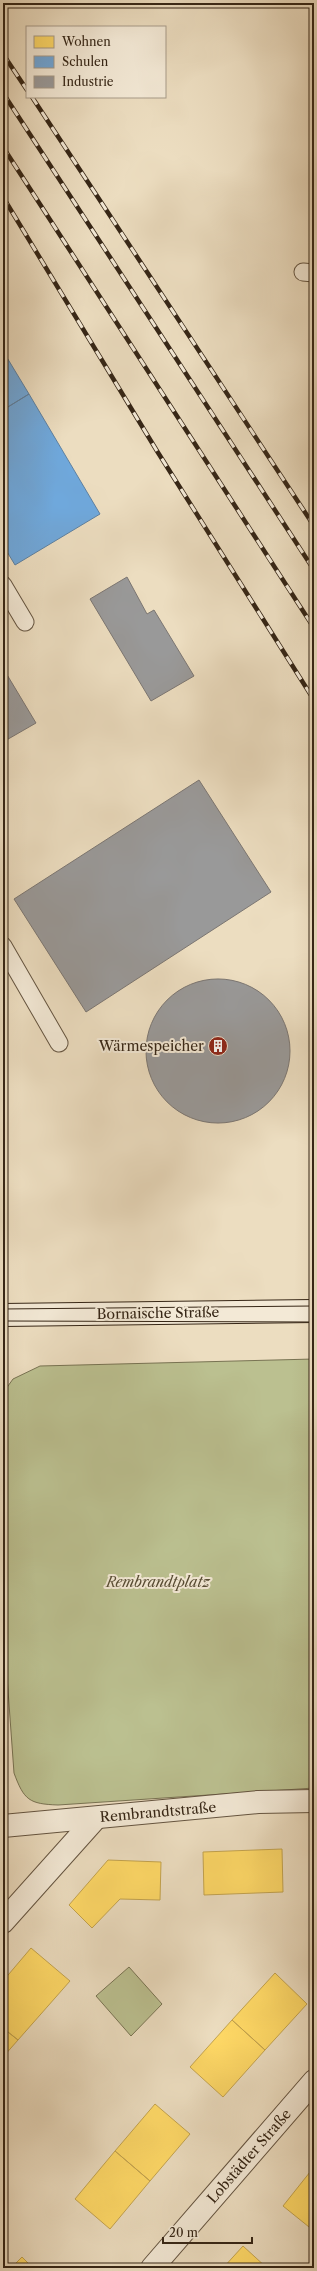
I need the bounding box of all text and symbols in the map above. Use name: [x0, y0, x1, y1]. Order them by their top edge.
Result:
legend: [26, 26, 166, 98]
text: Wohnen: [61, 34, 111, 49]
text: Schulen: [62, 54, 109, 69]
text: Industrie: [62, 74, 114, 89]
building icon: Wärmespeicher: [207, 1035, 229, 1057]
place label: Wärmespeicher: [98, 1037, 204, 1055]
street label: Bornaische Straße: [97, 1303, 220, 1323]
park label: Rembrandtplatz: [105, 1573, 211, 1591]
street label: Rembrandtstraße: [99, 1798, 217, 1826]
street label: Lobstädter Straße: [203, 2105, 295, 2207]
scale bar: [163, 2219, 252, 2245]
text: 20 m: [169, 2225, 198, 2240]

